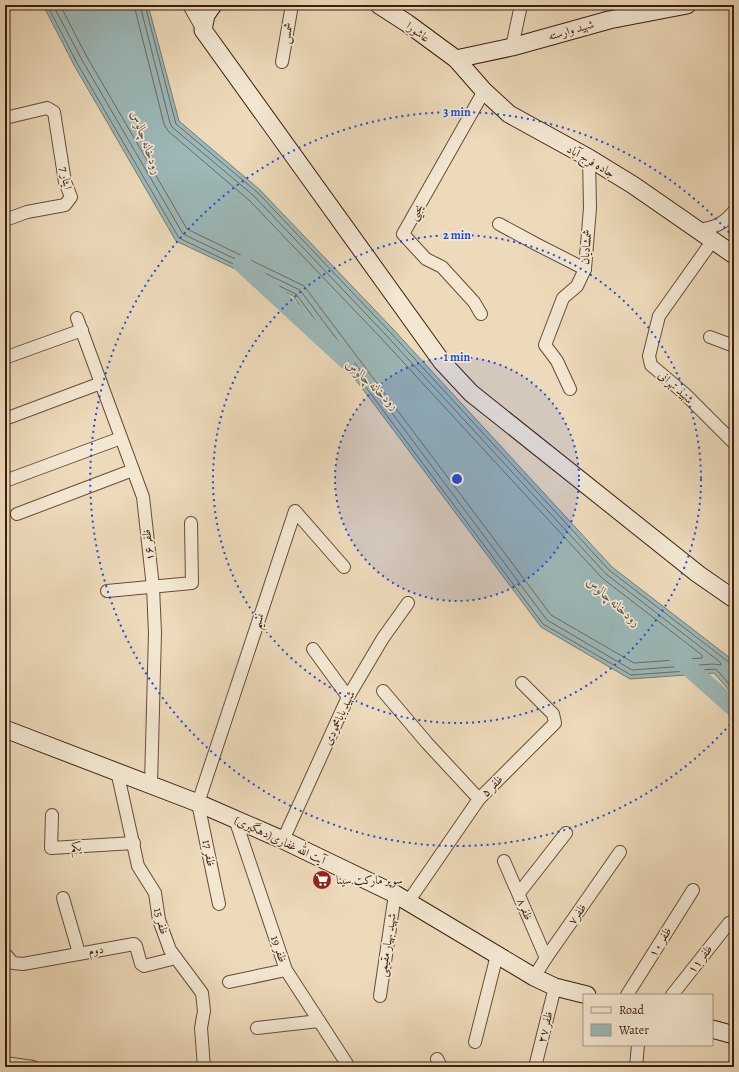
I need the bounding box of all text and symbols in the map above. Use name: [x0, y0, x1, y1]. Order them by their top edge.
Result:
street label: شهید وارسته: [546, 16, 596, 44]
street label: عاشورا: [403, 18, 433, 46]
street label: شمس: [277, 21, 298, 45]
text: 3 min: [443, 104, 471, 120]
water label: رودخانه چالوس: [127, 108, 166, 177]
street label: جاده فرج آباد: [562, 141, 618, 184]
street label: ایثار 7: [56, 165, 76, 191]
street label: یحیی: [405, 201, 429, 224]
text: 2 min: [443, 227, 471, 243]
street label: شمشادیان: [576, 229, 596, 265]
text: 1 min: [444, 349, 471, 365]
water label: رودخانه چالوس: [342, 355, 403, 413]
street label: شهید تهرانی: [655, 367, 697, 407]
centre of rings: [450, 472, 464, 486]
street label: ظفر ۱۶: [138, 528, 158, 562]
water label: رودخانه چالوس: [583, 573, 644, 630]
street label: نسیم: [248, 611, 272, 632]
street label: شهید بابامحمودی: [319, 688, 359, 748]
street label: ظفر ۵: [478, 771, 507, 800]
street label: آیت الله غفاری(دهگیری): [232, 810, 330, 869]
street label: ظفر 17: [199, 838, 219, 868]
street label: یکم: [70, 839, 83, 858]
supermarket icon: سوپر مارکت سینا: [311, 869, 333, 891]
place label: سوپر مارکت سینا: [336, 872, 403, 888]
street label: ظفر۸: [513, 896, 537, 923]
street label: ظفر۷: [564, 900, 590, 928]
street label: ظفر 15: [150, 906, 172, 936]
street label: شهید بهیار مقیمی: [374, 912, 401, 978]
street label: ظفر ۱۰: [645, 924, 675, 960]
street label: ظفر 19: [267, 933, 291, 965]
street label: دوم: [87, 941, 106, 962]
street label: ظفر ۱۱: [684, 941, 716, 976]
legend: [583, 994, 713, 1046]
text: Road: [619, 1002, 645, 1018]
street label: ظفر ۲۷: [533, 1009, 557, 1044]
text: Water: [618, 1022, 649, 1038]

